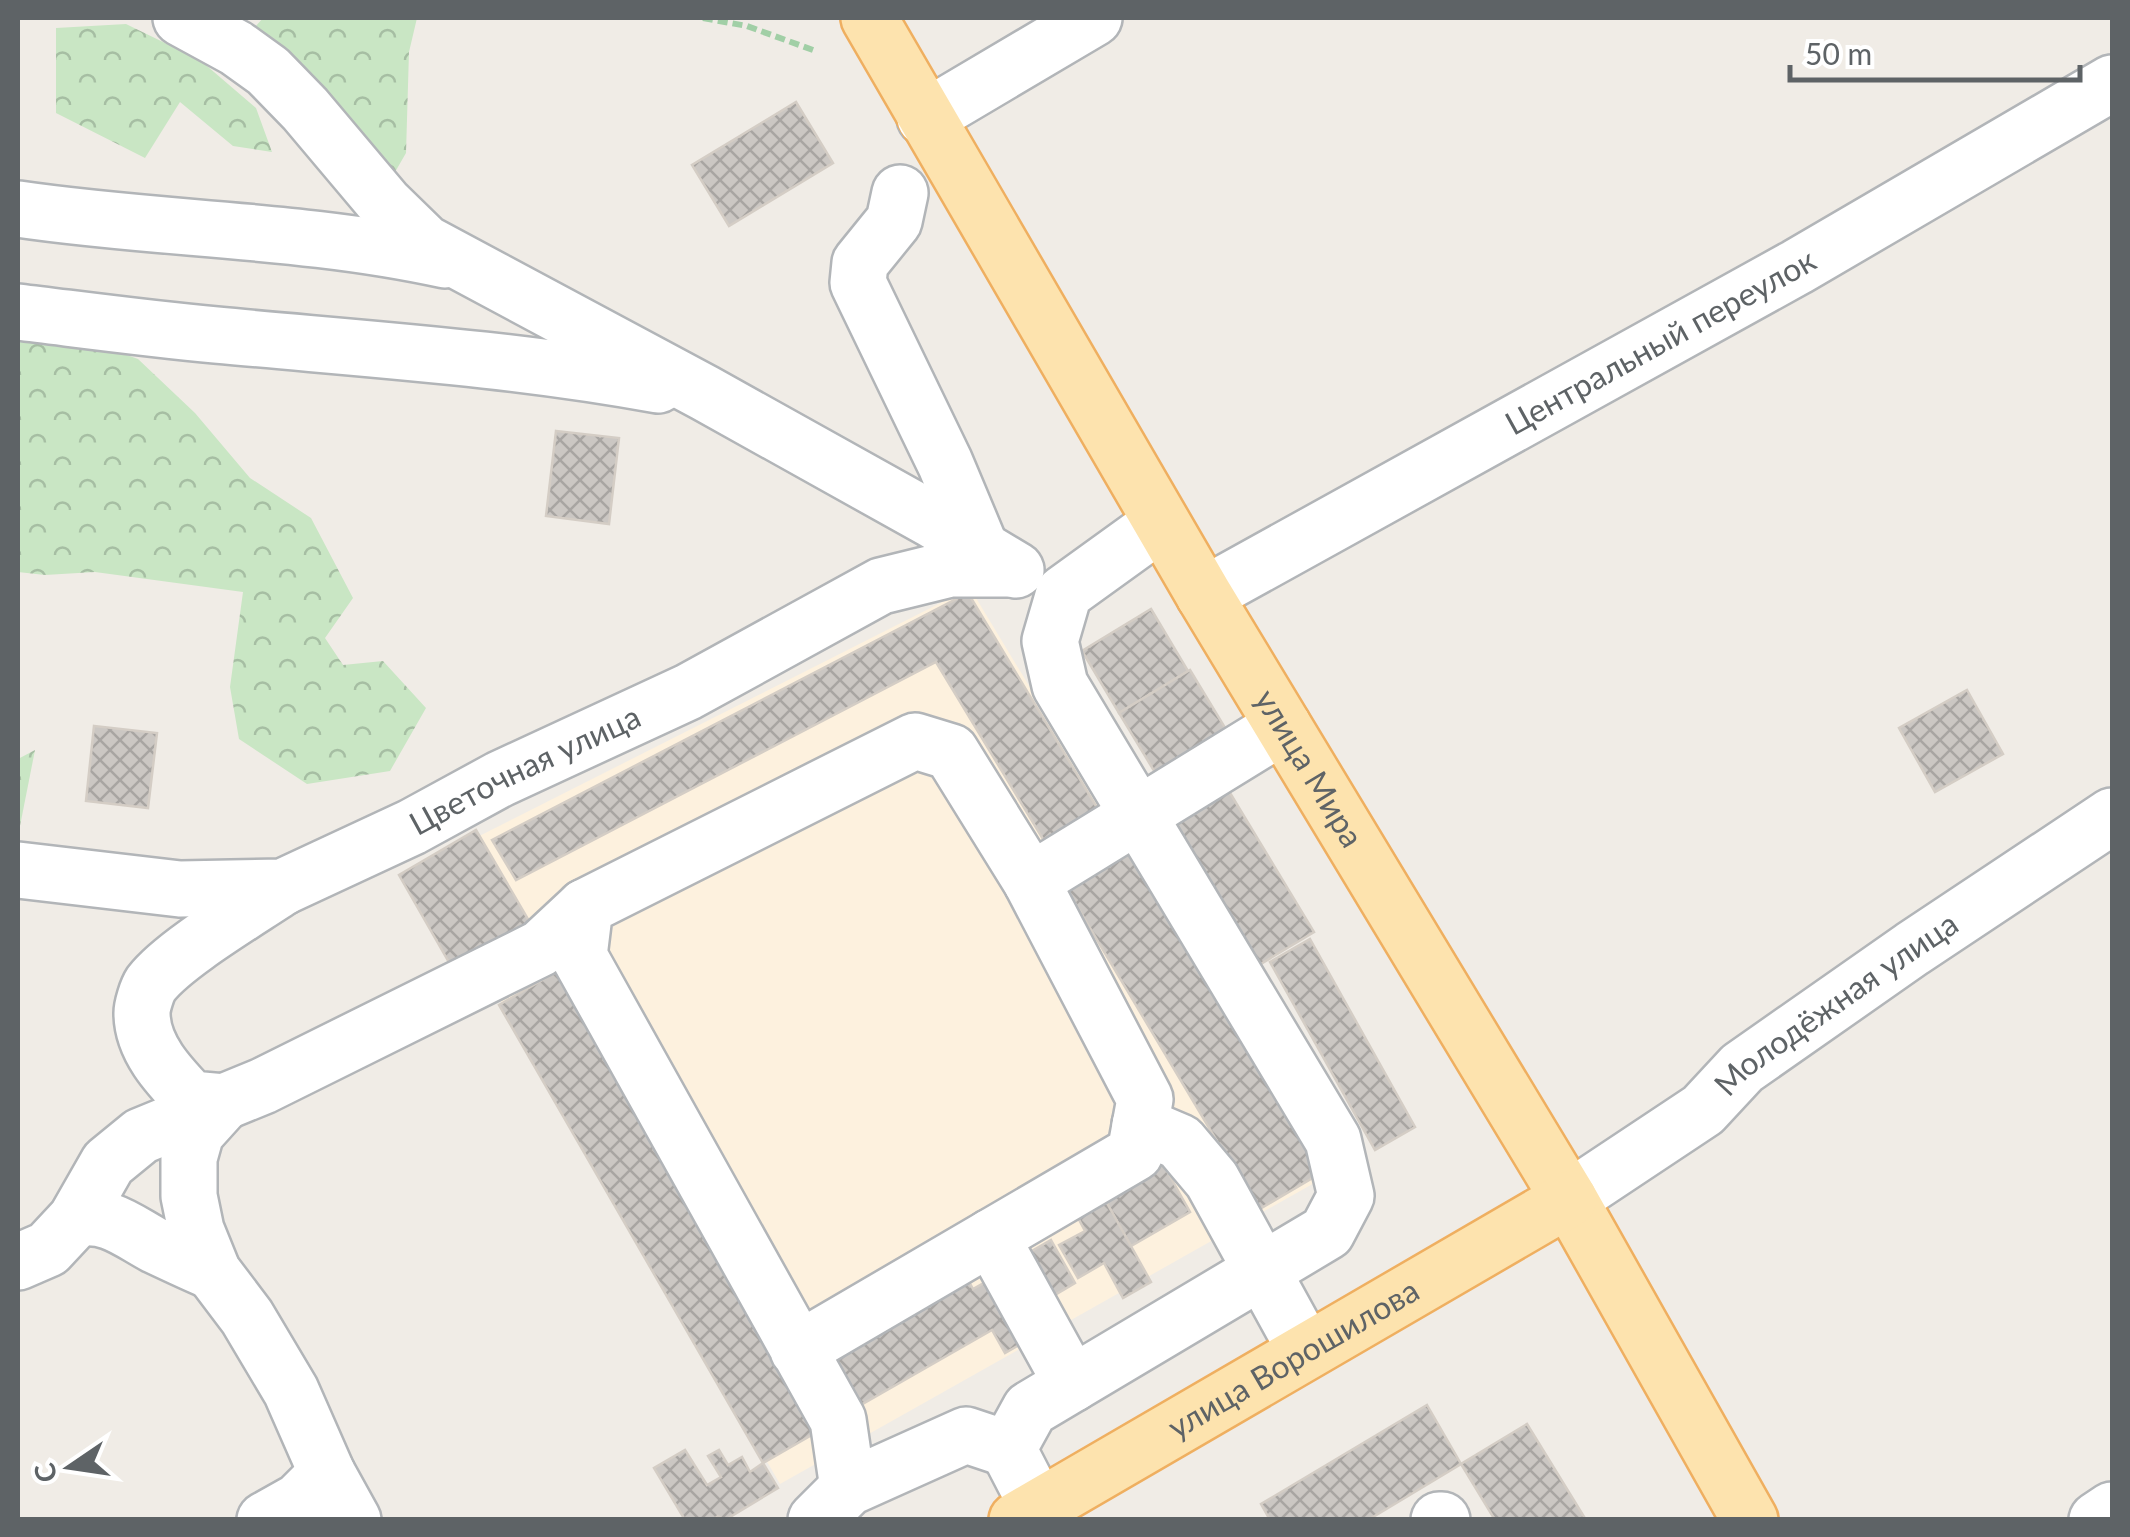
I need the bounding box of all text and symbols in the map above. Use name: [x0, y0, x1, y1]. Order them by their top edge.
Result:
scale bar: [1790, 20, 2080, 82]
text: 50 m: [1805, 35, 1872, 71]
street label: Центральный переулок: [1498, 239, 1823, 442]
street label: улица Мира: [1248, 682, 1373, 854]
street label: Цветочная улица: [402, 696, 646, 843]
street label: Молодёжная улица: [1705, 903, 1965, 1103]
street label: улица Ворошилова: [1160, 1270, 1425, 1446]
north arrow: [20, 1417, 120, 1517]
text: С: [26, 1460, 63, 1486]

